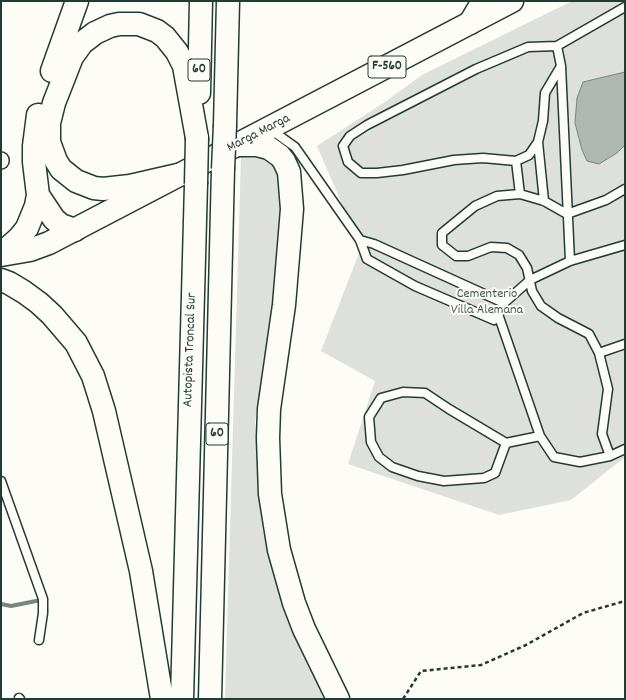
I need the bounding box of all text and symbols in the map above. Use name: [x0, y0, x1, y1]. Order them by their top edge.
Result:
road number: F-560: [368, 56, 406, 78]
road number: 60: [188, 59, 210, 81]
street label: Marga Marga: [225, 111, 293, 157]
park label: Cementerio Villa Alemana: [451, 287, 523, 320]
street label: Autopista Troncal Sur: [181, 292, 201, 408]
road number: 60: [206, 423, 228, 445]

